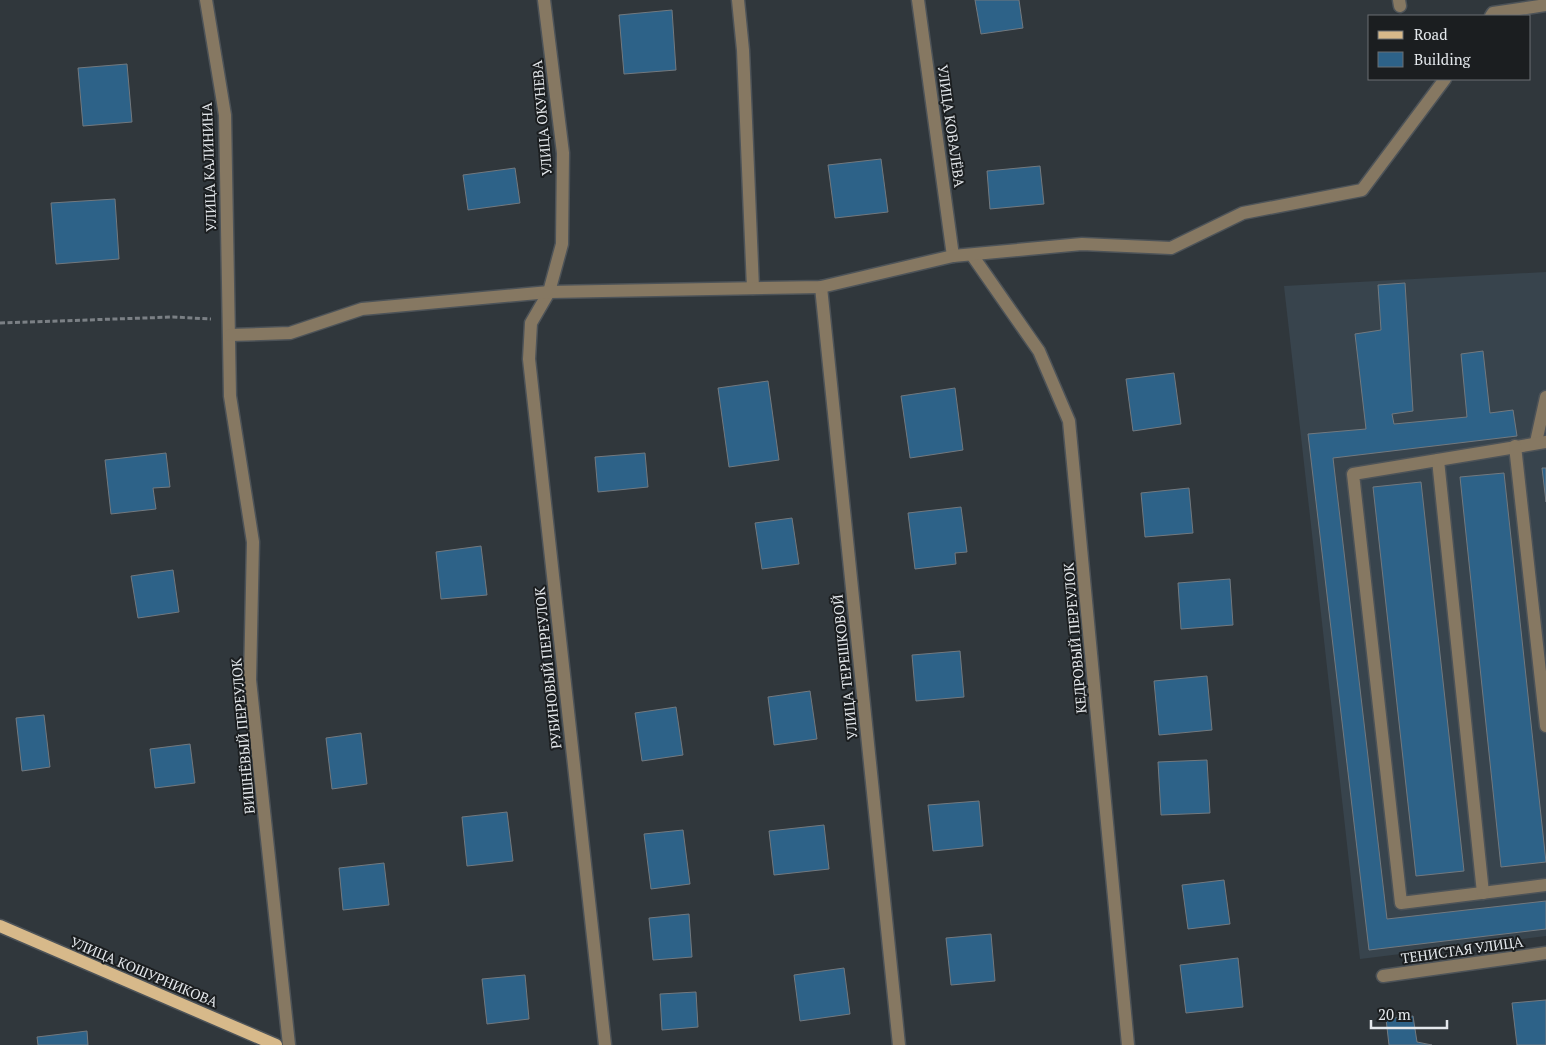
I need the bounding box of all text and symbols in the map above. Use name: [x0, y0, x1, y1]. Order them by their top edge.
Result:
legend: [1368, 15, 1531, 80]
text: Road: [1414, 24, 1447, 44]
text: Building: [1414, 49, 1472, 69]
street label: УЛИЦА ОКУНЕВА: [527, 59, 556, 177]
street label: УЛИЦА КОВАЛЁВА: [933, 63, 970, 189]
street label: УЛИЦА КАЛИНИНА: [197, 102, 220, 232]
street label: КЕДРОВЫЙ ПЕРЕУЛОК: [1058, 561, 1091, 714]
street label: РУБИНОВЫЙ ПЕРЕУЛОК: [529, 585, 565, 750]
street label: УЛИЦА ТЕРЕШКОВОЙ: [827, 594, 862, 741]
street label: ВИШНЁВЫЙ ПЕРЕУЛОК: [226, 656, 259, 815]
street label: ТЕНИСТАЯ УЛИЦА: [1400, 931, 1525, 967]
street label: УЛИЦА КОШУРНИКОВА: [68, 932, 221, 1011]
scale bar: [1371, 998, 1447, 1030]
text: 20 m: [1378, 1004, 1411, 1024]

